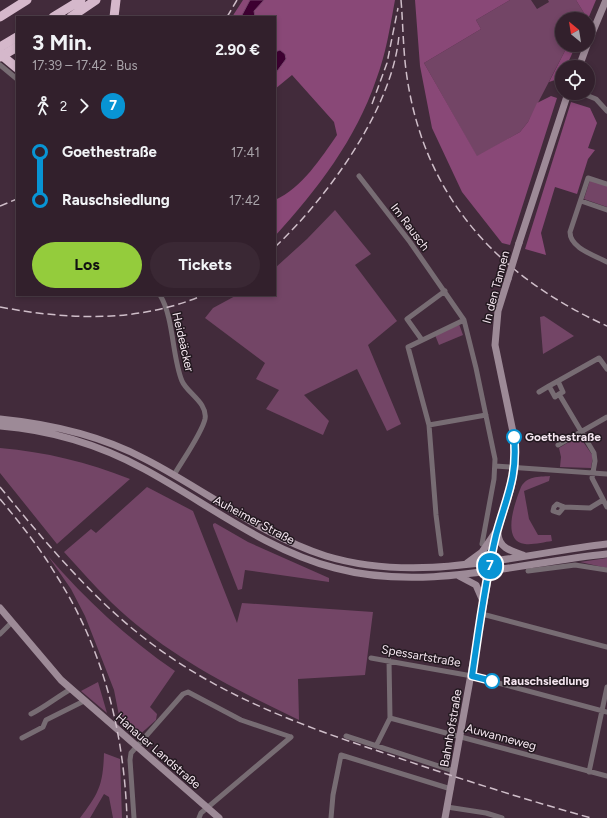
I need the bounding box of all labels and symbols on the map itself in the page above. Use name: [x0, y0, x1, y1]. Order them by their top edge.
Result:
north arrow: [555, 12, 595, 52]
street label: Im Rausch: [388, 201, 432, 254]
street label: In den Tannen: [480, 249, 513, 325]
street label: Heideäcker: [169, 311, 197, 373]
marker: Goethestraße: [506, 429, 522, 445]
place label: Goethestraße: [525, 430, 601, 444]
street label: Auheimer Straße: [211, 493, 297, 548]
line badge: 7: [477, 553, 503, 579]
street label: Spessartstraße: [380, 642, 462, 670]
marker: Rauschsiedlung: [484, 673, 500, 689]
place label: Rauschsiedlung: [503, 674, 589, 688]
street label: Bahnhofstraße: [437, 688, 465, 768]
street label: Hanauer Landstraße: [113, 710, 204, 792]
street label: Auwanneweg: [464, 721, 538, 753]

